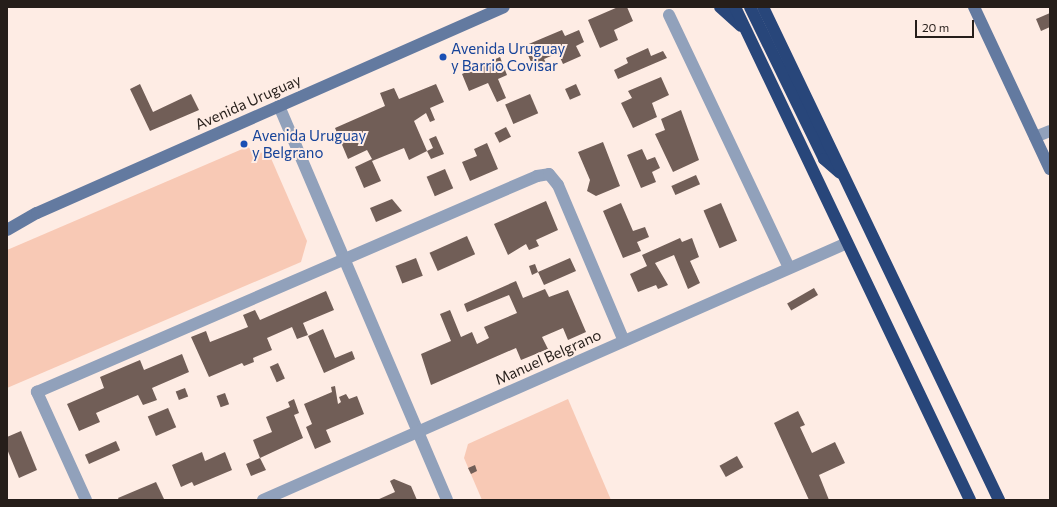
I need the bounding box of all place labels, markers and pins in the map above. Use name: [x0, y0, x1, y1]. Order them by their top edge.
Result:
place label: Avenida Uruguay y Barrio Covisar: [451, 39, 565, 74]
marker: Avenida Uruguay y Barrio Covisar: [438, 52, 448, 62]
place label: Avenida Uruguay y Belgrano: [252, 126, 366, 161]
marker: Avenida Uruguay y Belgrano: [239, 139, 249, 149]

